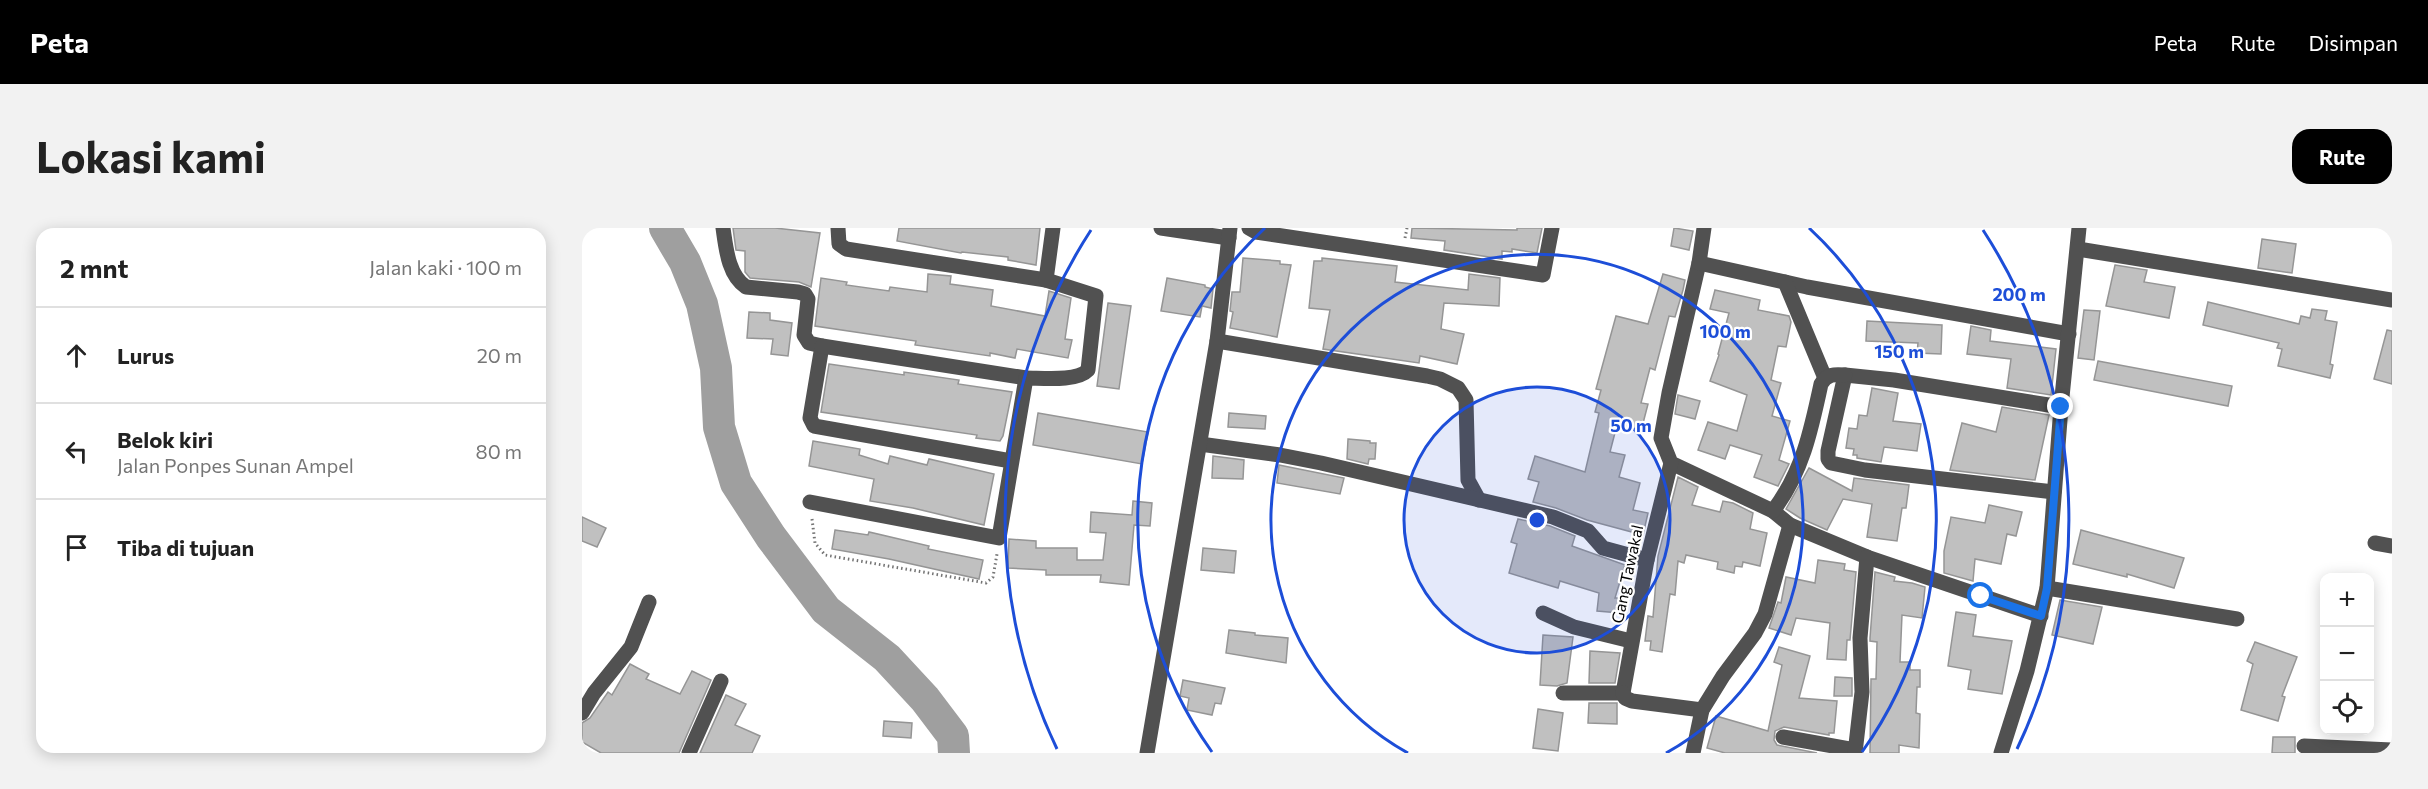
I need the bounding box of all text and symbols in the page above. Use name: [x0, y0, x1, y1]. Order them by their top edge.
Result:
text: Peta: [30, 25, 89, 59]
text: Peta: [2154, 30, 2197, 55]
text: Rute: [2230, 30, 2275, 55]
text: Disimpan: [2308, 30, 2398, 55]
button: Rute: [2292, 129, 2392, 184]
text: Lokasi kami: [36, 130, 266, 182]
text: 2 mnt: [60, 252, 128, 283]
text: Jalan kaki · 100 m: [369, 255, 522, 279]
text: 200 m: [1992, 283, 2046, 305]
text: 100 m: [1699, 320, 1751, 342]
icon: ahead: [60, 339, 93, 372]
text: 150 m: [1874, 340, 1924, 362]
text: Lurus: [117, 342, 174, 369]
text: 20 m: [477, 343, 522, 367]
route end: [2047, 393, 2073, 419]
text: 50 m: [1610, 414, 1652, 436]
text: Belok kiri: [117, 426, 213, 453]
icon: left: [60, 435, 93, 468]
text: 80 m: [476, 439, 522, 463]
text: Jalan Ponpes Sunan Ampel: [117, 453, 354, 477]
centre of rings: [1527, 510, 1547, 530]
street label: Gang Tawakal: [1607, 523, 1646, 625]
icon: arrive: [60, 531, 93, 564]
text: Tiba di tujuan: [117, 534, 254, 561]
map controls: [2320, 573, 2374, 735]
button: +: [2320, 573, 2374, 627]
route start: [1967, 582, 1993, 608]
button: −: [2320, 627, 2374, 681]
button: locate: [2320, 681, 2374, 735]

